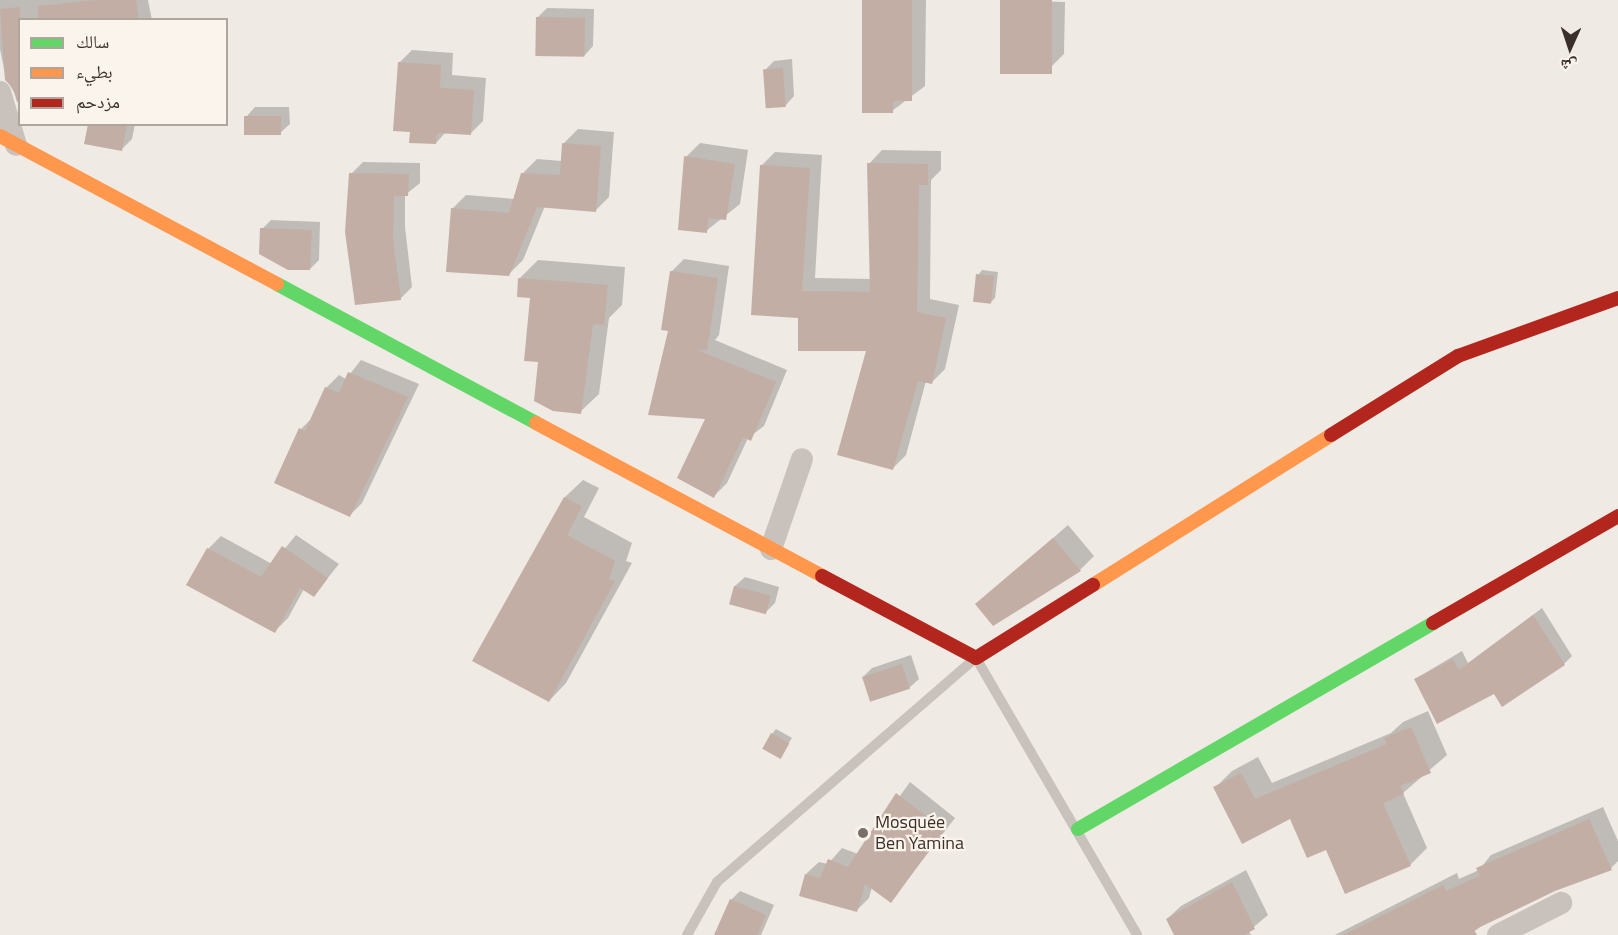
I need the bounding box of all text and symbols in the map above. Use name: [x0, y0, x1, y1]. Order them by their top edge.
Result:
legend: [18, 18, 228, 126]
north arrow: [1540, 18, 1600, 78]
text: سالك: [76, 28, 109, 55]
text: ش: [1560, 54, 1578, 78]
text: بطيء: [76, 58, 113, 85]
text: مزدحم: [76, 88, 120, 115]
place label: Mosquée Ben Yamina: [875, 812, 964, 854]
marker: Mosquée Ben Yamina: [856, 826, 870, 840]

